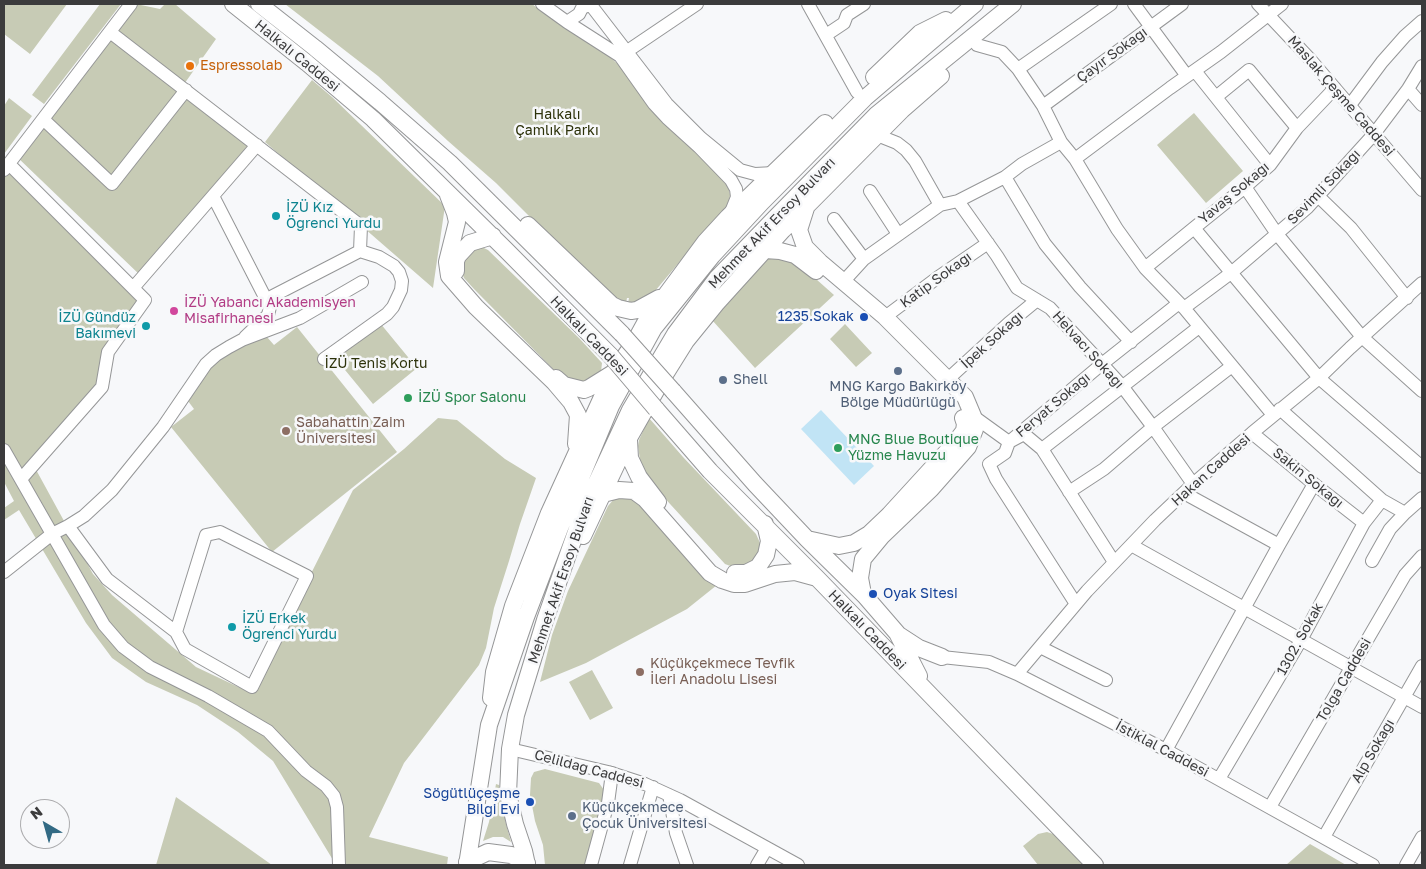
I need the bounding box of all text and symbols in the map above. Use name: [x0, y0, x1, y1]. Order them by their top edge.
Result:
street label: Halkalı Caddesi: [251, 17, 343, 95]
street label: Çayır Sokağı: [1073, 24, 1151, 86]
street label: Maslak Çeşme Caddesi: [1284, 32, 1398, 160]
place label: Espressolab: [200, 58, 282, 74]
marker: Espressolab: [184, 60, 196, 72]
park label: Halkalı Çamlık Parkı: [515, 107, 599, 140]
street label: Sevimli Sokağı: [1284, 146, 1364, 228]
street label: Mehmet Akif Ersoy Bulvarı: [705, 154, 839, 292]
street label: Yavaş Sokağı: [1195, 159, 1273, 227]
place label: İZÜ Kız Öğrenci Yurdu: [286, 200, 381, 232]
marker: İZÜ Kız Öğrenci Yurdu: [270, 210, 282, 222]
street label: Katip Sokağı: [897, 248, 975, 312]
street label: Halkalı Caddesi: [547, 293, 631, 379]
place label: İZÜ Yabancı Akademisyen Misafirhanesi: [184, 295, 356, 328]
marker: İZÜ Yabancı Akademisyen Misafirhanesi: [168, 305, 180, 317]
street label: İpek Sokağı: [957, 308, 1027, 372]
street label: Helvacı Sokağı: [1049, 308, 1127, 392]
place label: 1235.Sokak: [778, 309, 854, 325]
place label: İZÜ Gündüz Bakımevi: [58, 310, 136, 342]
marker: 1235.Sokak: [858, 311, 870, 323]
marker: İZÜ Gündüz Bakımevi: [140, 320, 152, 332]
park label: İZÜ Tenis Kortu: [325, 356, 427, 372]
marker: MNG Kargo Bakırköy Bölge Müdürlüğü: [892, 365, 904, 377]
street label: Feryat Sokağı: [1012, 369, 1094, 441]
place label: Shell: [733, 372, 768, 388]
marker: Shell: [717, 374, 729, 386]
place label: MNG Kargo Bakırköy Bölge Müdürlüğü: [829, 379, 967, 412]
place label: İZÜ Spor Salonu: [418, 390, 526, 406]
marker: İZÜ Spor Salonu: [402, 392, 414, 404]
place label: Sabahattin Zaim Üniversitesi: [296, 415, 405, 448]
marker: Sabahattin Zaim Üniversitesi: [280, 425, 292, 437]
street label: Hakan Caddesi: [1168, 430, 1254, 510]
place label: MNG Blue Boutique Yüzme Havuzu: [848, 432, 979, 464]
marker: MNG Blue Boutique Yüzme Havuzu: [832, 442, 844, 454]
street label: Sakin Sokağı: [1269, 444, 1347, 512]
street label: Mehmet Akif Ersoy Bulvarı: [524, 494, 598, 666]
place label: Oyak Sitesi: [883, 586, 958, 602]
street label: Halkalı Caddesi: [825, 587, 909, 673]
marker: Oyak Sitesi: [867, 588, 879, 600]
street label: 1302. Sokak: [1273, 600, 1327, 678]
place label: İZÜ Erkek Öğrenci Yurdu: [242, 611, 337, 644]
marker: İZÜ Erkek Öğrenci Yurdu: [226, 621, 238, 633]
street label: Tolga Caddesi: [1313, 635, 1375, 725]
place label: Küçükçekmece Tevfik İleri Anadolu Lisesi: [650, 656, 795, 689]
marker: Küçükçekmece Tevfik İleri Anadolu Lisesi: [634, 666, 646, 678]
street label: Alp Sokağı: [1348, 716, 1398, 786]
street label: İstiklal Caddesi: [1112, 717, 1212, 781]
street label: Celildağ Caddesi: [532, 746, 646, 792]
place label: Söğütlüçeşme Bilgi Evi: [423, 786, 520, 819]
marker: Söğütlüçeşme Bilgi Evi: [524, 796, 536, 808]
north arrow: [20, 799, 70, 849]
place label: Küçükçekmece Çocuk Üniversitesi: [582, 800, 707, 832]
text: N: [27, 803, 45, 823]
marker: Küçükçekmece Çocuk Üniversitesi: [566, 810, 578, 822]

